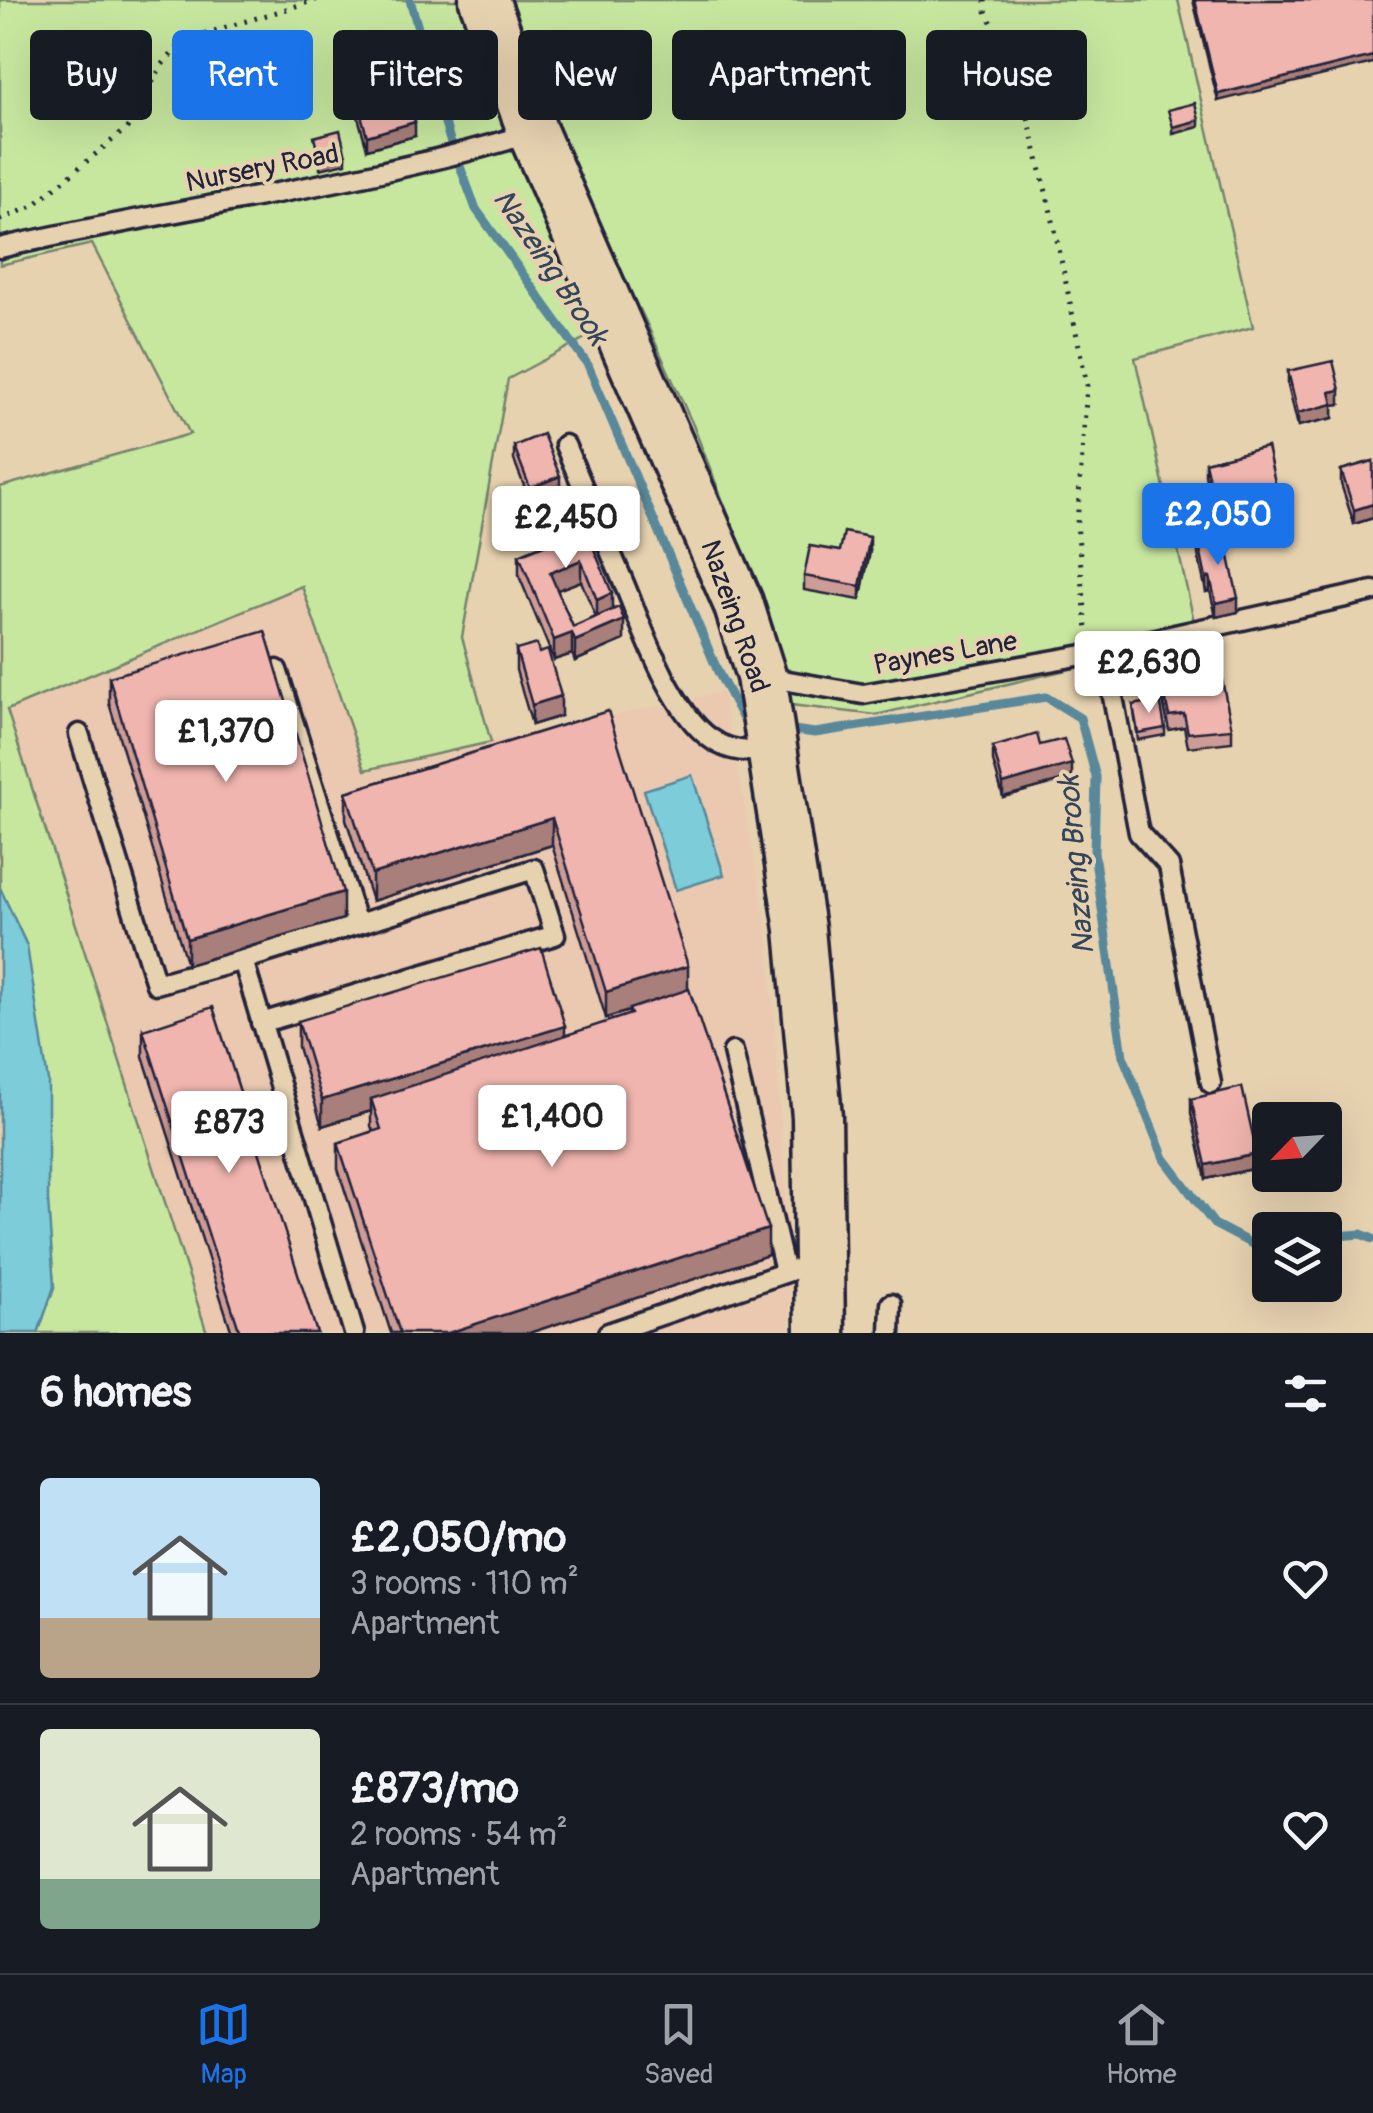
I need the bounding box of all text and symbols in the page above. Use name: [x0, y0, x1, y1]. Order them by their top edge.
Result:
chip: Buy: [30, 30, 152, 120]
chip: Rent: [172, 30, 313, 120]
chip: Filters: [333, 30, 498, 120]
chip: New: [518, 30, 652, 120]
chip: Apartment: [672, 30, 906, 120]
chip: House: [926, 30, 1087, 120]
street label: Nursery Road: [183, 136, 342, 200]
water label: Nazeing Brook: [485, 182, 618, 354]
pin: £2,050: [1137, 483, 1299, 568]
pin: £2,450: [485, 486, 647, 571]
text: £2,050: [1164, 495, 1272, 535]
text: £2,450: [514, 498, 618, 538]
street label: Nazeing Road: [692, 536, 777, 697]
street label: Paynes Lane: [871, 624, 1020, 683]
pin: £2,630: [1068, 631, 1230, 716]
text: £2,630: [1097, 643, 1201, 683]
pin: £1,370: [145, 700, 307, 785]
text: £1,370: [177, 712, 275, 752]
water label: Nazeing Brook: [1050, 771, 1103, 956]
pin: £1,400: [471, 1085, 633, 1170]
pin: £873: [170, 1091, 288, 1176]
text: £1,400: [500, 1097, 604, 1137]
north arrow: [1252, 1102, 1342, 1192]
map controls: [1252, 1102, 1342, 1302]
text: £873: [193, 1103, 265, 1143]
button: layers: [1252, 1212, 1342, 1302]
icon: filters: [1278, 1366, 1333, 1421]
text: 6 homes: [40, 1367, 191, 1419]
text: £2,050/mo: [350, 1512, 566, 1564]
icon: home: [120, 1518, 240, 1638]
icon: heart: [1278, 1551, 1333, 1606]
text: 3 rooms · 110 m²: [350, 1564, 579, 1604]
text: Apartment: [350, 1604, 499, 1644]
text: £873/mo: [350, 1763, 519, 1815]
icon: home: [120, 1769, 240, 1889]
icon: heart: [1278, 1802, 1333, 1857]
text: 2 rooms · 54 m²: [350, 1815, 568, 1855]
text: Apartment: [350, 1855, 499, 1895]
tab: Map: [196, 1997, 251, 2092]
tab: Saved: [644, 1997, 713, 2092]
tab: Home: [1106, 1997, 1177, 2092]

